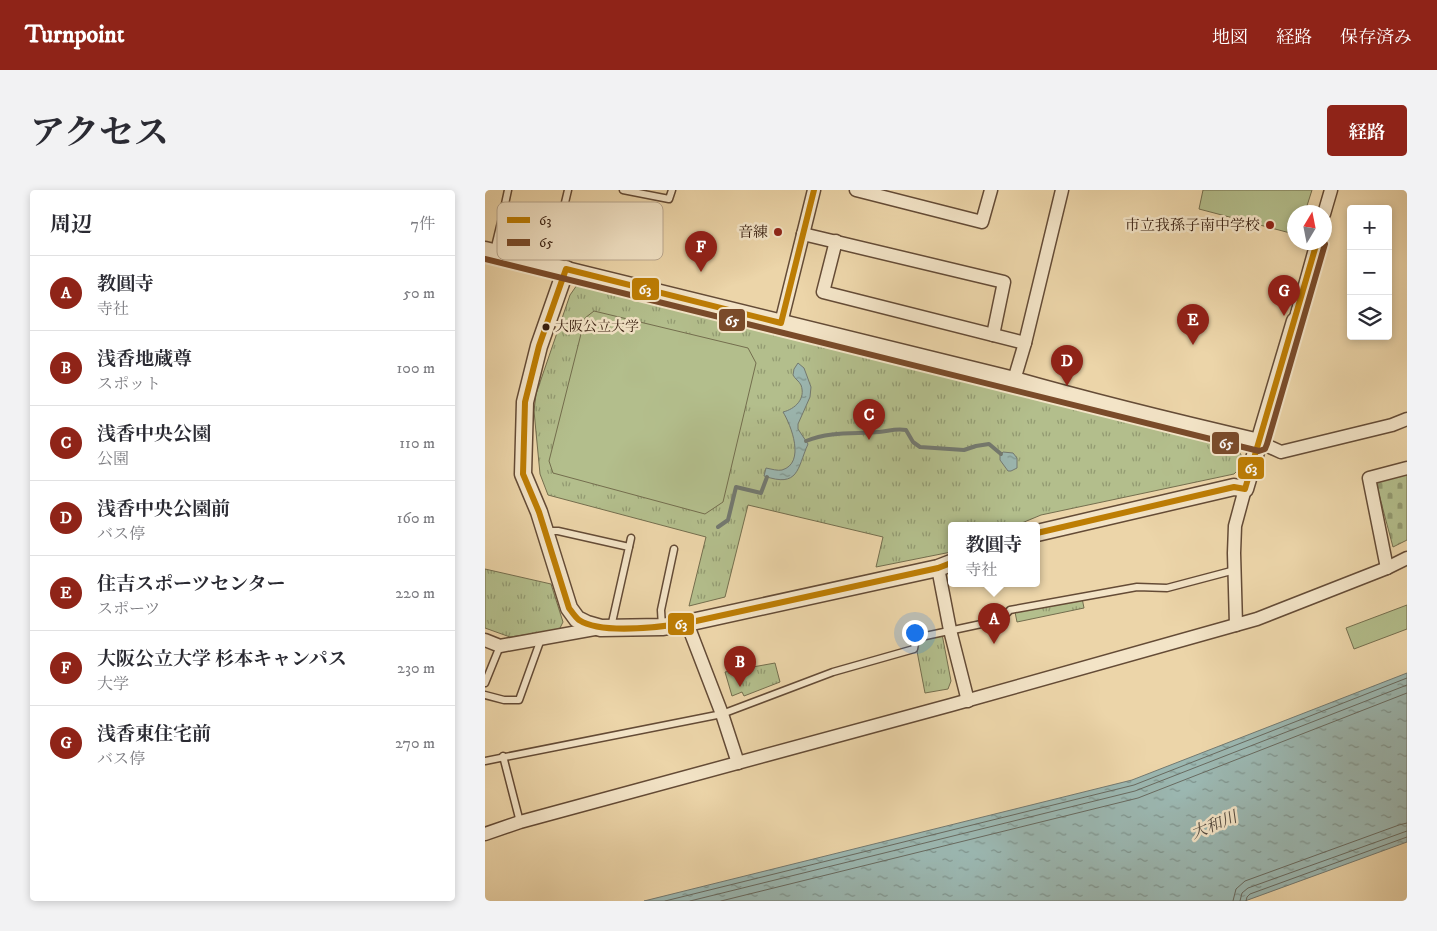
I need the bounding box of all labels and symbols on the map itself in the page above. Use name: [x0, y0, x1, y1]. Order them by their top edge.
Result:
legend: [497, 202, 663, 260]
north arrow: [1287, 205, 1332, 250]
text: 63: [539, 212, 552, 230]
place label: 市立我孫子南中学校: [1125, 216, 1260, 235]
marker: 市立我孫子南中学校: [1264, 219, 1276, 231]
place label: 音練: [738, 223, 768, 242]
marker: 音練: [772, 226, 784, 238]
pin: F: [685, 231, 717, 272]
text: 65: [539, 234, 553, 252]
pin: G: [1268, 275, 1300, 316]
line badge: 63: [631, 277, 660, 301]
text: 63: [639, 281, 651, 299]
pin: E: [1177, 304, 1209, 345]
line badge: 65: [718, 308, 746, 332]
text: 65: [725, 312, 739, 330]
place label: 大阪公立大学: [555, 318, 639, 336]
marker: 大阪公立大学: [541, 322, 551, 332]
pin: D: [1051, 345, 1083, 386]
pin: C: [853, 399, 885, 440]
line badge: 65: [1211, 431, 1240, 455]
text: 65: [1219, 435, 1233, 453]
line badge: 63: [1237, 456, 1265, 480]
text: 63: [1245, 460, 1257, 478]
pin: A: [978, 603, 1010, 644]
line badge: 63: [667, 612, 695, 636]
text: 63: [675, 616, 687, 634]
your location: [902, 620, 928, 646]
pin: B: [724, 646, 756, 687]
water label: 大和川: [1188, 806, 1242, 843]

